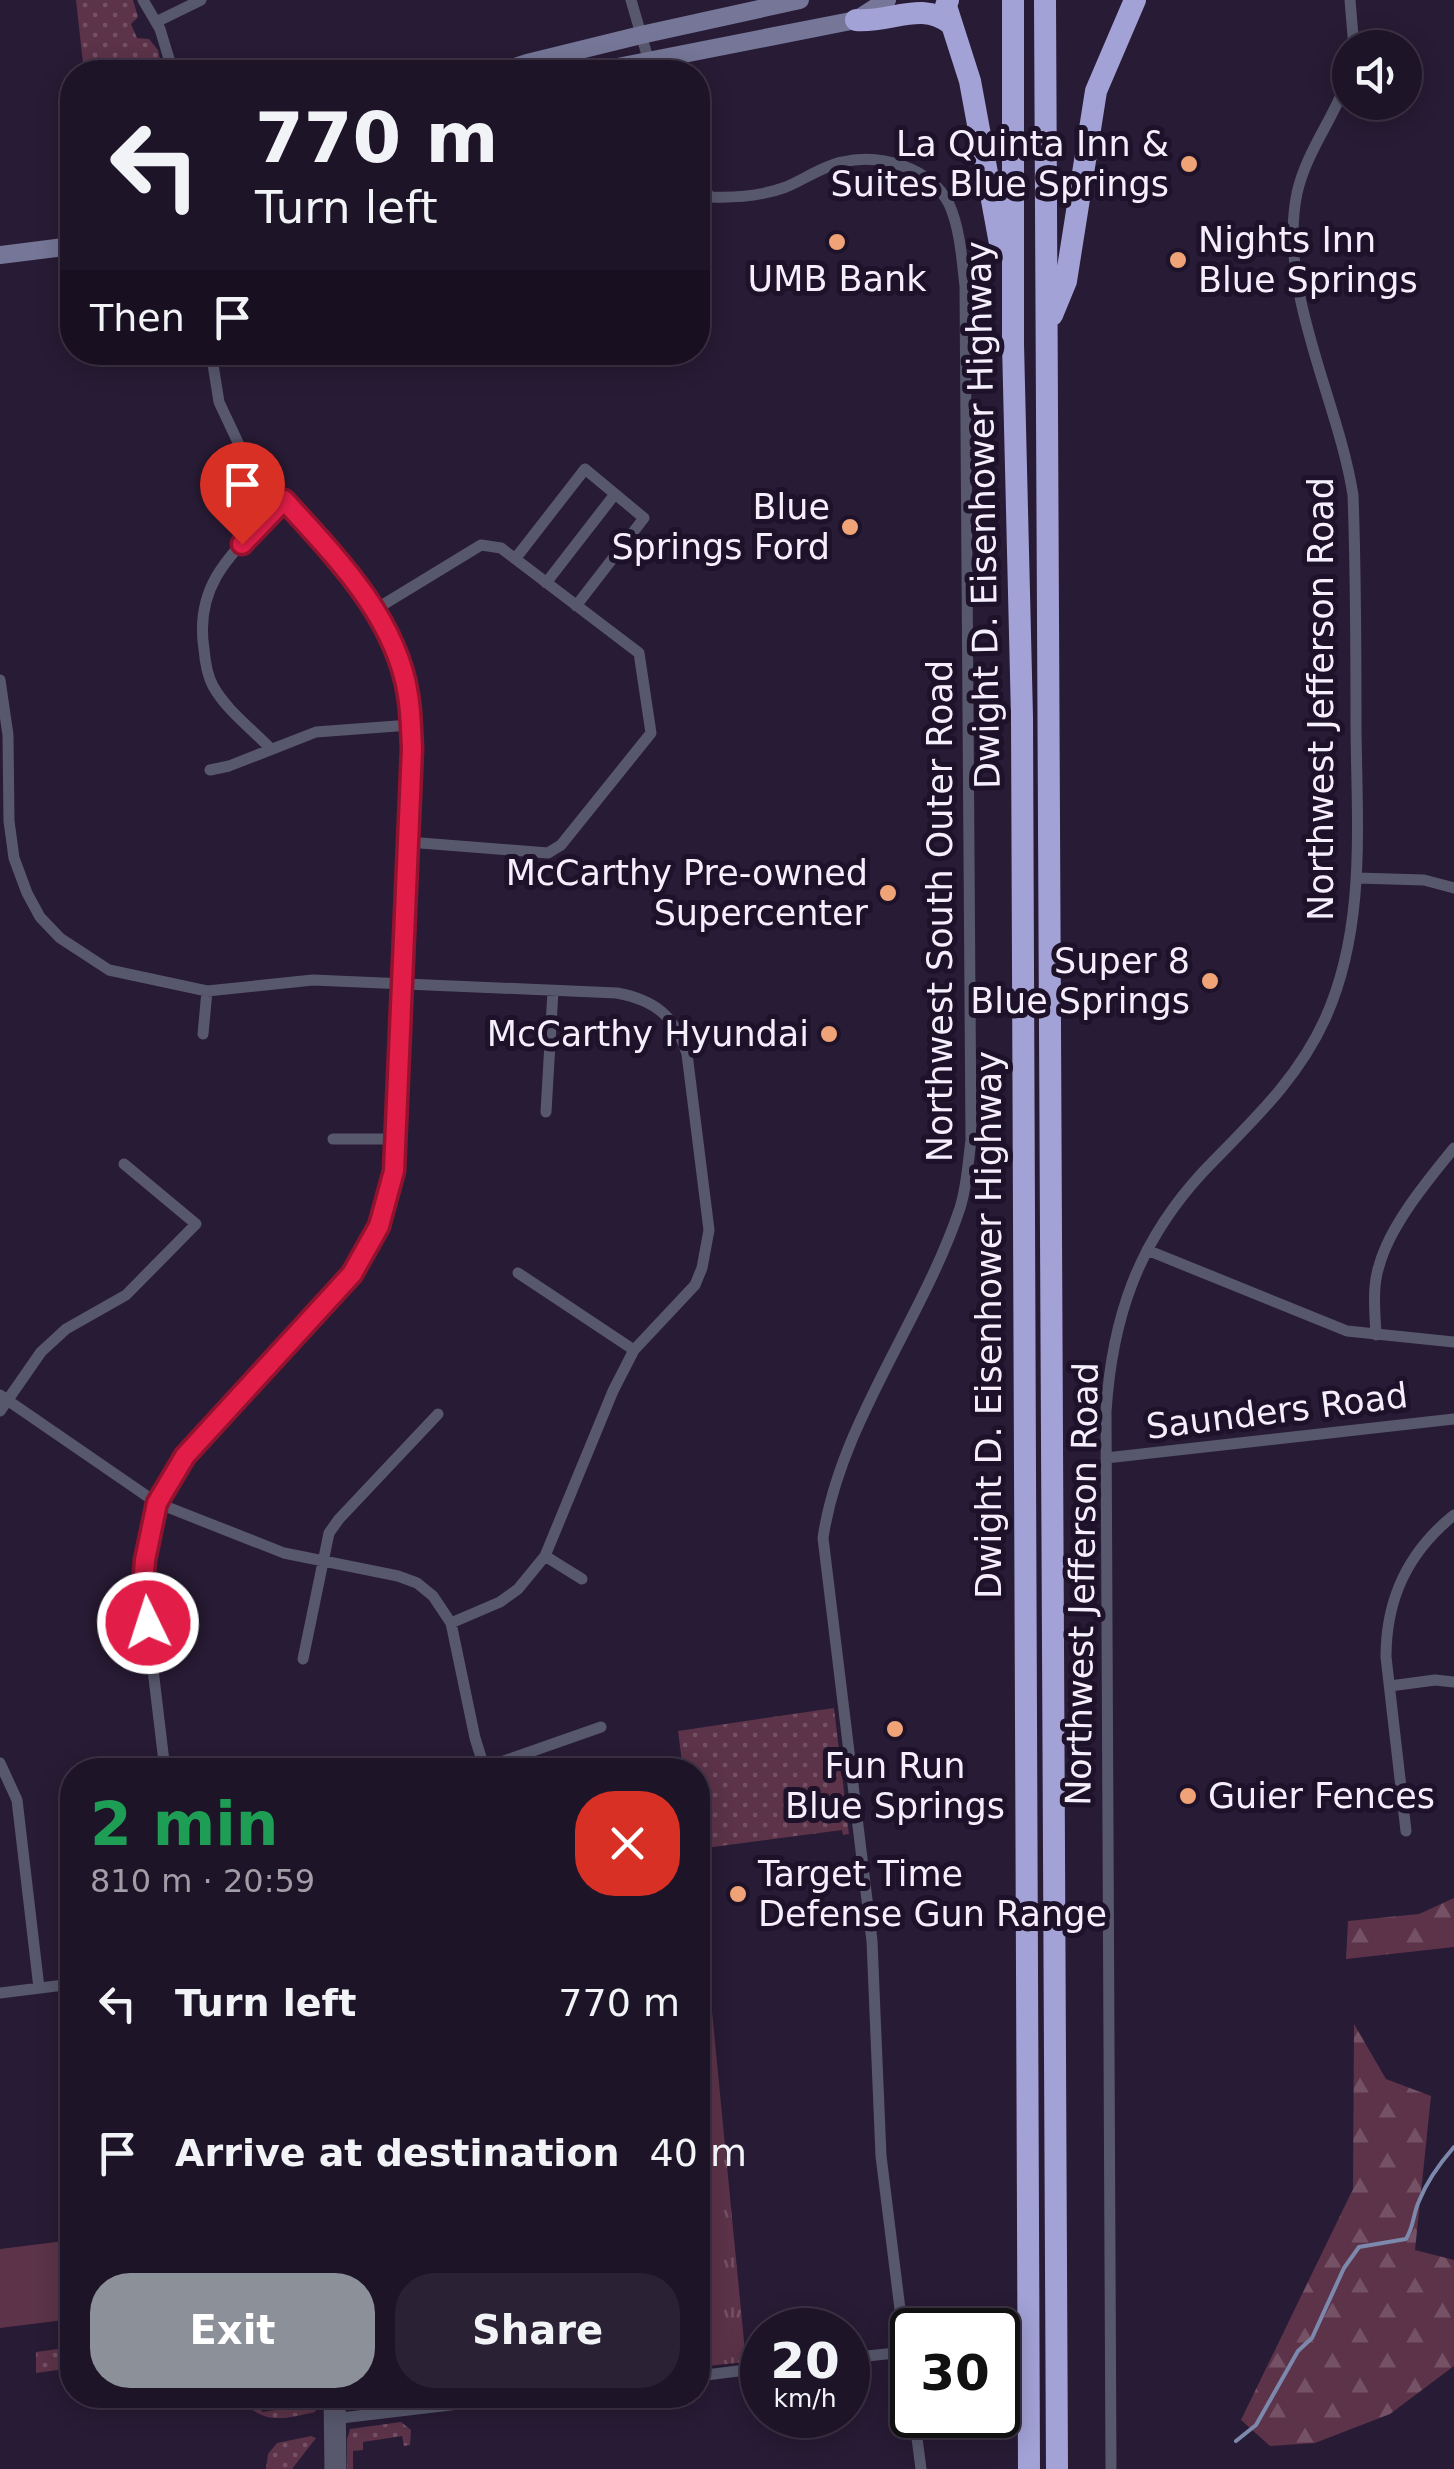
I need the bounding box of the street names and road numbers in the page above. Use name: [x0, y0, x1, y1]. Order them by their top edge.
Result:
street label: Dwight D. Eisenhower Highway: [958, 241, 1008, 789]
street label: Northwest Jefferson Road: [1301, 477, 1341, 921]
street label: Northwest South Outer Road: [920, 660, 960, 1162]
street label: Dwight D. Eisenhower Highway: [969, 1051, 1009, 1599]
street label: Northwest Jefferson Road: [1058, 1362, 1106, 1806]
street label: Saunders Road: [1144, 1375, 1410, 1447]

